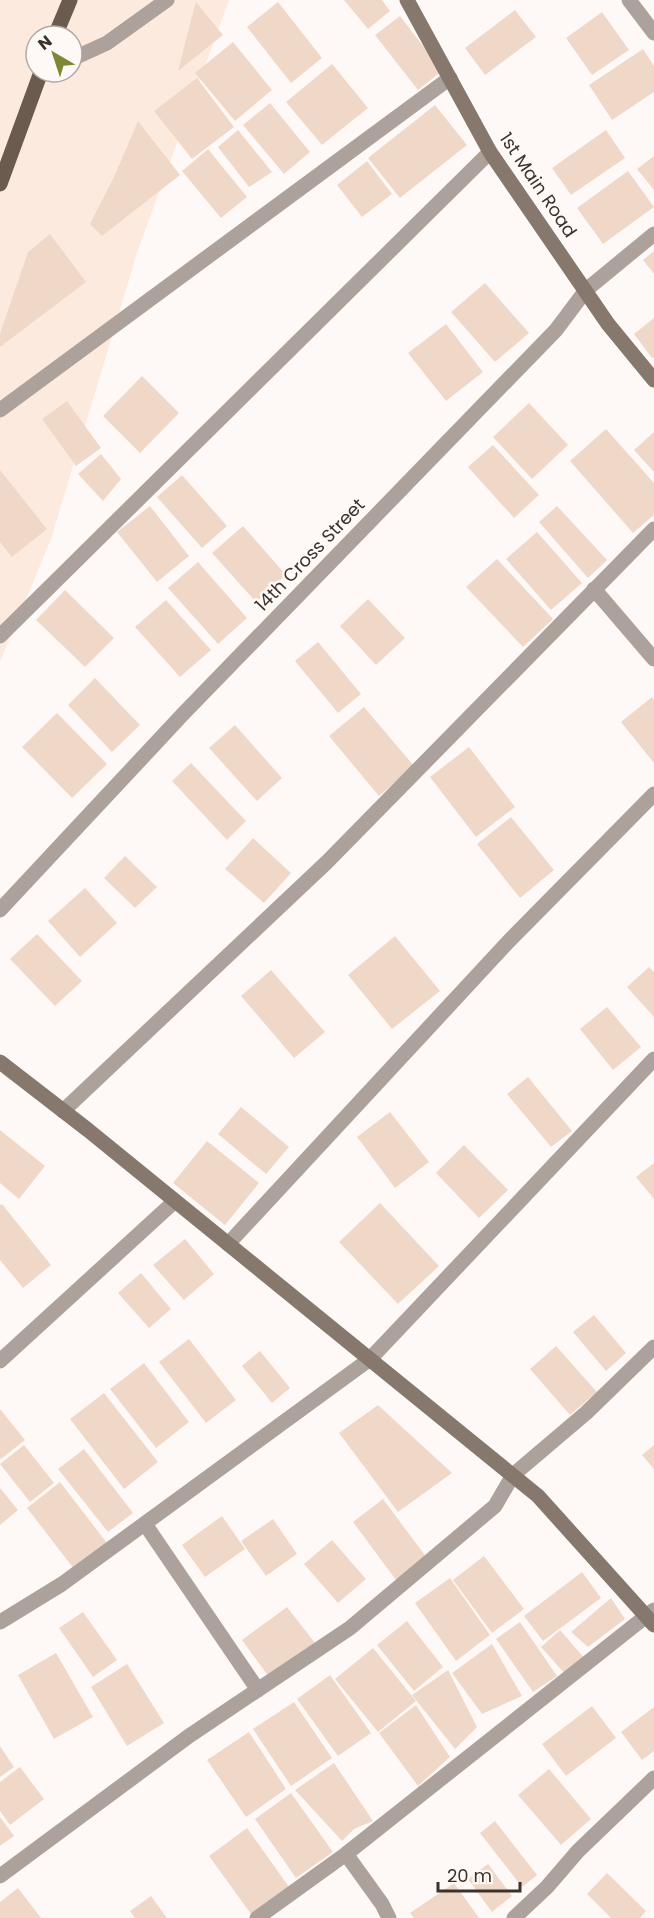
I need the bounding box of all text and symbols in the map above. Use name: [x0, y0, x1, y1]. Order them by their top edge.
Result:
north arrow: [24, 24, 84, 84]
text: N: [33, 30, 57, 55]
street label: 1st Main Road: [494, 127, 583, 242]
street label: 14th Cross Street: [249, 493, 370, 617]
scale bar: [438, 1855, 520, 1893]
text: 20 m: [447, 1863, 492, 1888]

